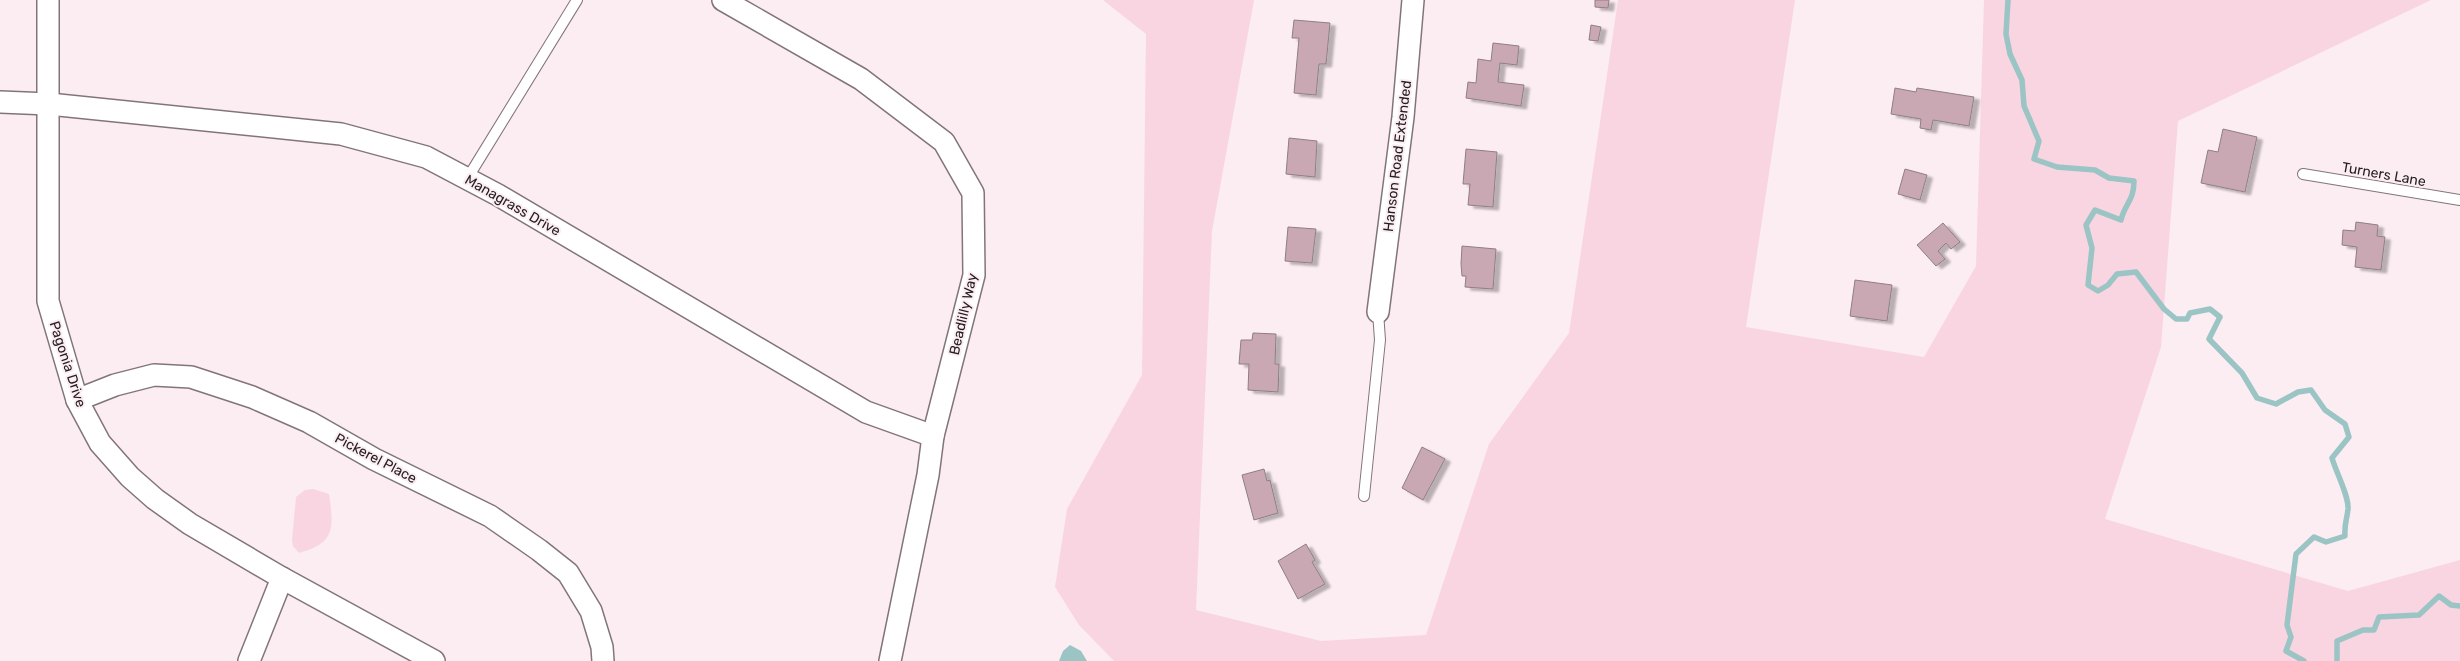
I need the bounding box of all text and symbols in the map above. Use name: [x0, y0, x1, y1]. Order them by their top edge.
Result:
street label: Hanson Road Extended: [1380, 79, 1415, 233]
street label: Turners Lane: [2341, 159, 2427, 190]
street label: Managrass Drive: [462, 171, 564, 240]
street label: Beadlilly Way: [946, 271, 981, 357]
street label: Pagonia Drive: [46, 319, 90, 410]
street label: Pickerel Place: [332, 430, 420, 487]

